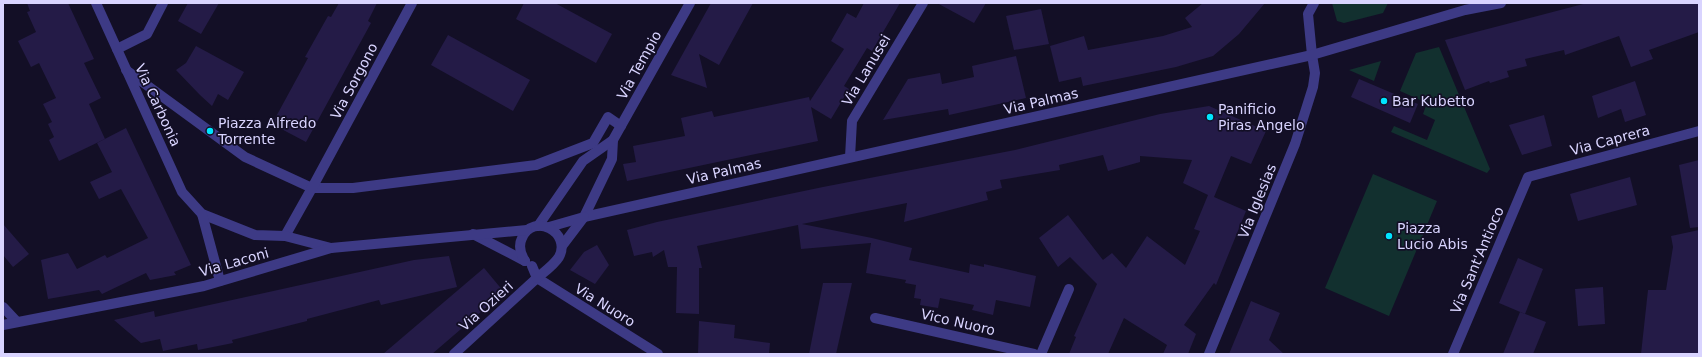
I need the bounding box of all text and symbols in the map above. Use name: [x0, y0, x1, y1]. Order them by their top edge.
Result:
street label: Via Tempio: [614, 28, 664, 102]
street label: Via Lanusei: [839, 32, 893, 108]
street label: Via Sorgono: [327, 40, 381, 122]
street label: Via Carbonia: [132, 61, 184, 149]
street label: Via Palmas: [1002, 85, 1080, 117]
place label: Bar Kubetto: [1392, 93, 1475, 109]
marker: Bar Kubetto: [1379, 96, 1389, 106]
place label: Panificio Piras Angelo: [1218, 101, 1305, 133]
marker: Panificio Piras Angelo: [1205, 112, 1215, 122]
place label: Piazza Alfredo Torrente: [217, 115, 316, 147]
street label: Via Caprera: [1568, 122, 1652, 158]
marker: Piazza Alfredo Torrente: [205, 126, 215, 136]
street label: Via Palmas: [685, 155, 763, 187]
street label: Via Iglesias: [1235, 161, 1279, 241]
street label: Via Sant'Antioco: [1447, 204, 1507, 316]
place label: Piazza Lucio Abis: [1397, 220, 1468, 252]
marker: Piazza Lucio Abis: [1384, 231, 1394, 241]
street label: Via Laconi: [197, 244, 271, 280]
street label: Via Ozieri: [456, 278, 516, 334]
street label: Via Nuoro: [572, 280, 638, 330]
street label: Vico Nuoro: [919, 306, 997, 338]

